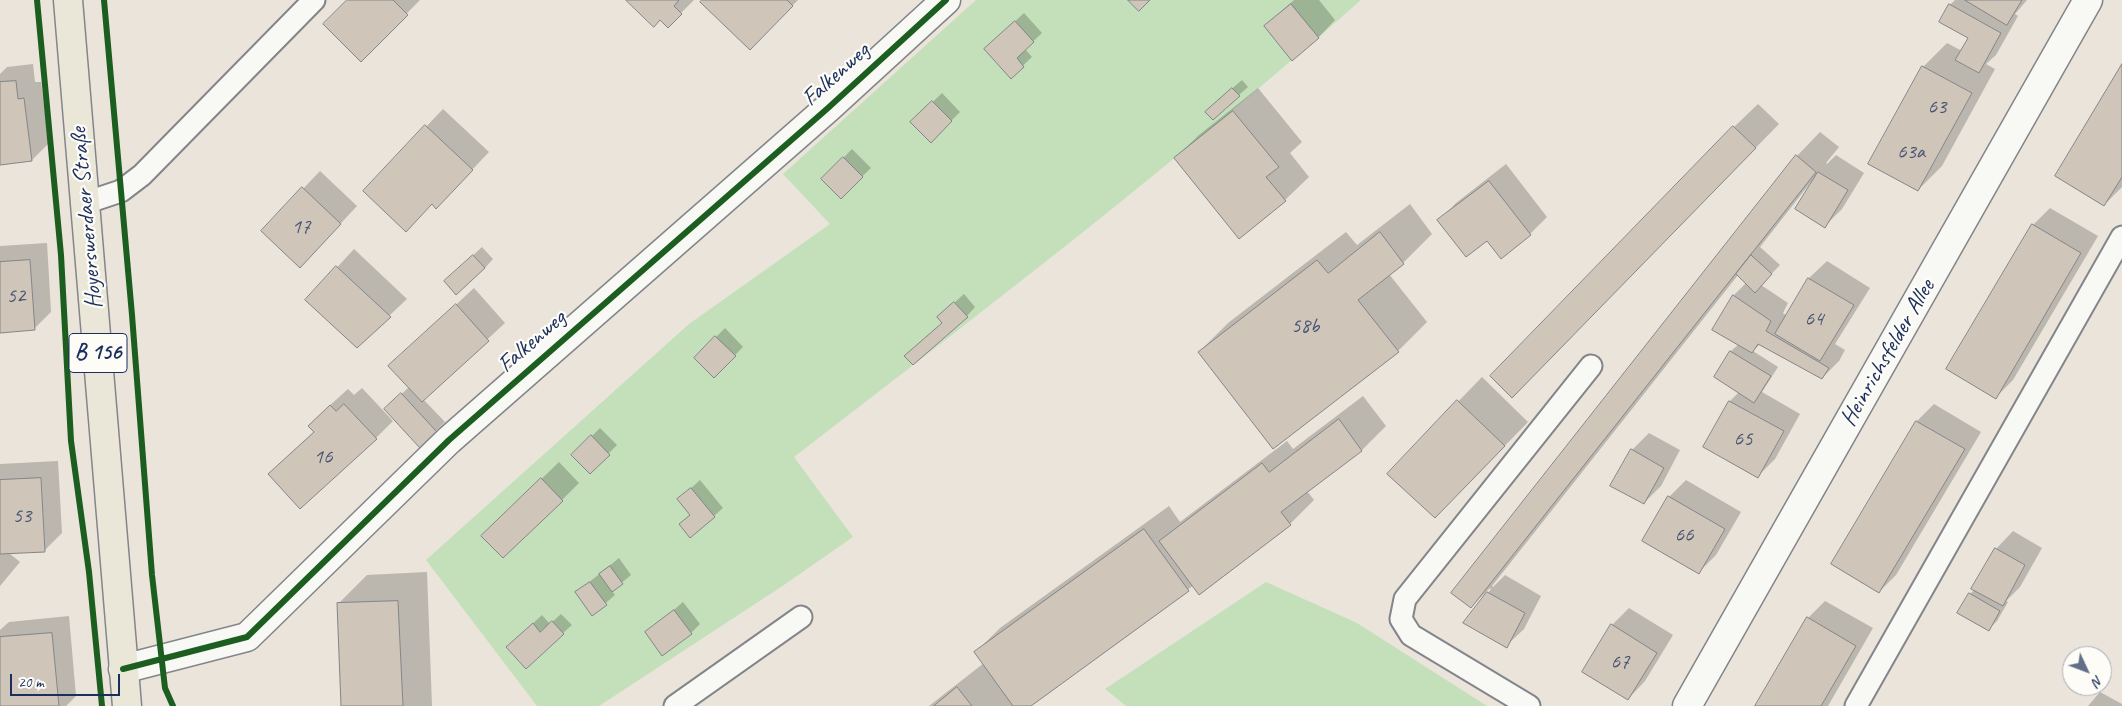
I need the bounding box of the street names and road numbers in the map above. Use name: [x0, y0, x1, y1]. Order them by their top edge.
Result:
street label: Falkenweg: [796, 37, 876, 113]
street label: Hoyerswerdaer Straße: [65, 126, 109, 310]
street label: Heinrichsfelder Allee: [1834, 275, 1942, 431]
street label: Falkenweg: [492, 305, 572, 379]
road number: B 156: [69, 333, 127, 372]

